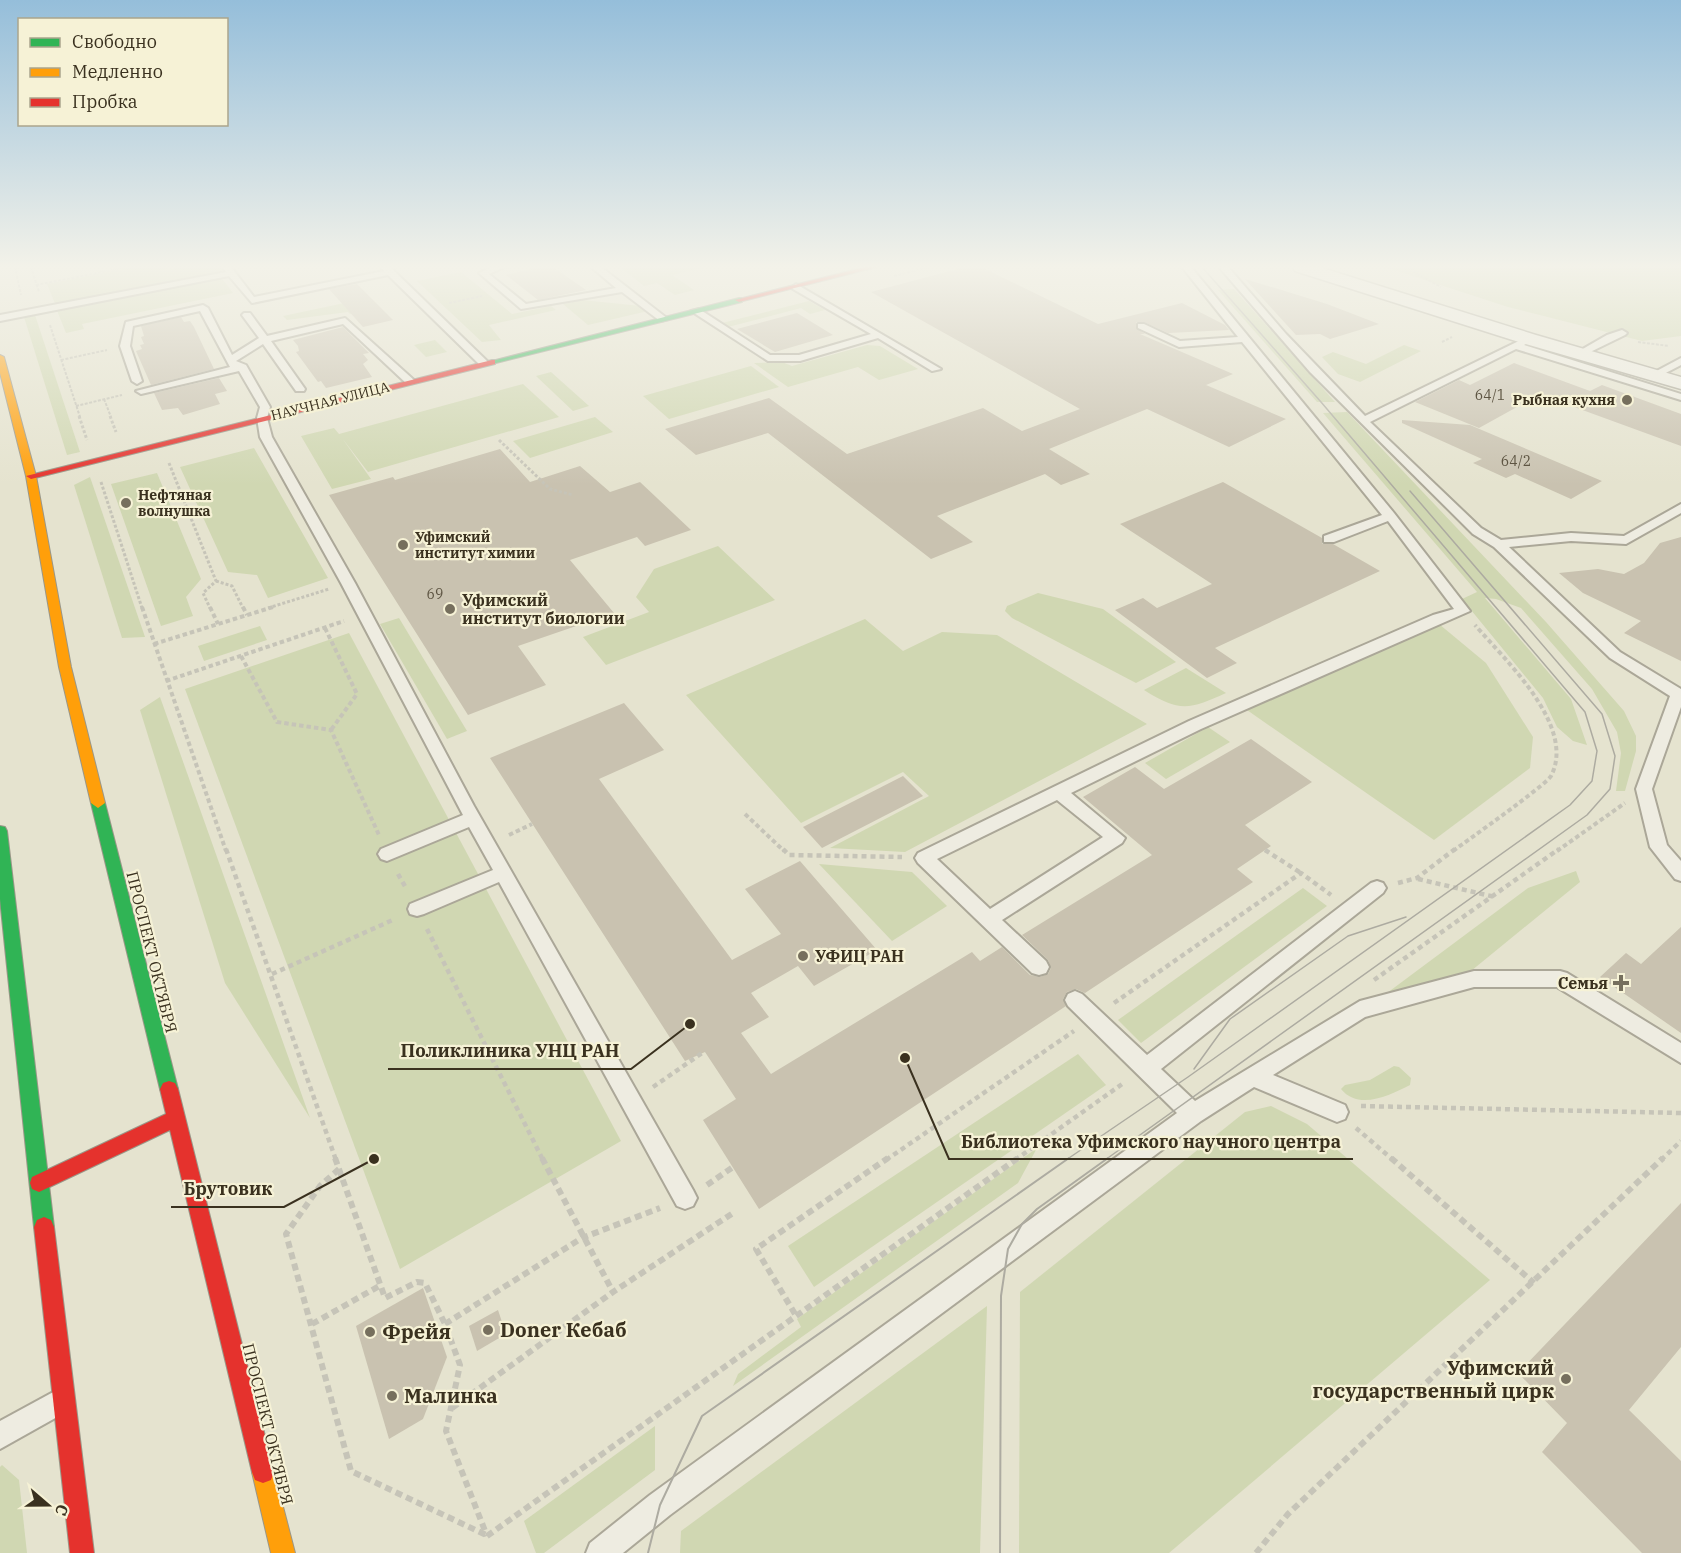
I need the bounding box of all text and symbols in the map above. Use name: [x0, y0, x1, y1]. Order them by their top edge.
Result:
legend: [18, 18, 228, 126]
text: Свободно: [72, 30, 157, 53]
text: Медленно: [72, 60, 163, 83]
text: Пробка: [72, 90, 138, 113]
street label: НАУЧНАЯ УЛИЦА: [269, 377, 392, 424]
house number: 64/1: [1475, 386, 1505, 404]
place label: Рыбная кухня: [1513, 391, 1615, 409]
marker: Рыбная кухня: [1620, 393, 1634, 407]
house number: 64/2: [1501, 452, 1531, 470]
place label: Нефтяная волнушка: [138, 486, 212, 520]
marker: Нефтяная волнушка: [119, 496, 133, 510]
place label: Уфимский институт химии: [415, 528, 536, 562]
marker: Уфимский институт химии: [396, 538, 410, 552]
house number: 69: [427, 585, 443, 603]
place label: Уфимский институт биологии: [462, 590, 625, 628]
marker: Уфимский институт биологии: [443, 602, 457, 616]
street label: ПРОСПЕКТ ОКТЯБРЯ: [122, 869, 182, 1035]
place label: УФИЦ РАН: [815, 946, 904, 966]
marker: УФИЦ РАН: [796, 949, 810, 963]
place label: Семья: [1558, 973, 1608, 993]
marker: Семья: [1612, 974, 1630, 992]
callout: Поликлиника УНЦ РАН: [388, 1033, 631, 1069]
text: Поликлиника УНЦ РАН: [401, 1039, 619, 1062]
callout: Библиотека Уфимского научного центра: [949, 1123, 1353, 1159]
text: Библиотека Уфимского научного центра: [961, 1130, 1341, 1153]
callout: Брутовик: [171, 1171, 284, 1207]
text: Брутовик: [184, 1177, 272, 1200]
place label: Doner Кебаб: [500, 1316, 627, 1343]
place label: Фрейя: [382, 1318, 451, 1345]
marker: Doner Кебаб: [481, 1323, 495, 1337]
marker: Фрейя: [363, 1325, 377, 1339]
street label: ПРОСПЕКТ ОКТЯБРЯ: [238, 1341, 298, 1507]
place label: Уфимский государственный цирк: [1313, 1354, 1554, 1404]
marker: Уфимский государственный цирк: [1559, 1372, 1573, 1386]
place label: Малинка: [404, 1382, 498, 1409]
marker: Малинка: [385, 1389, 399, 1403]
north arrow: [18, 1475, 78, 1535]
text: С: [51, 1502, 73, 1519]

